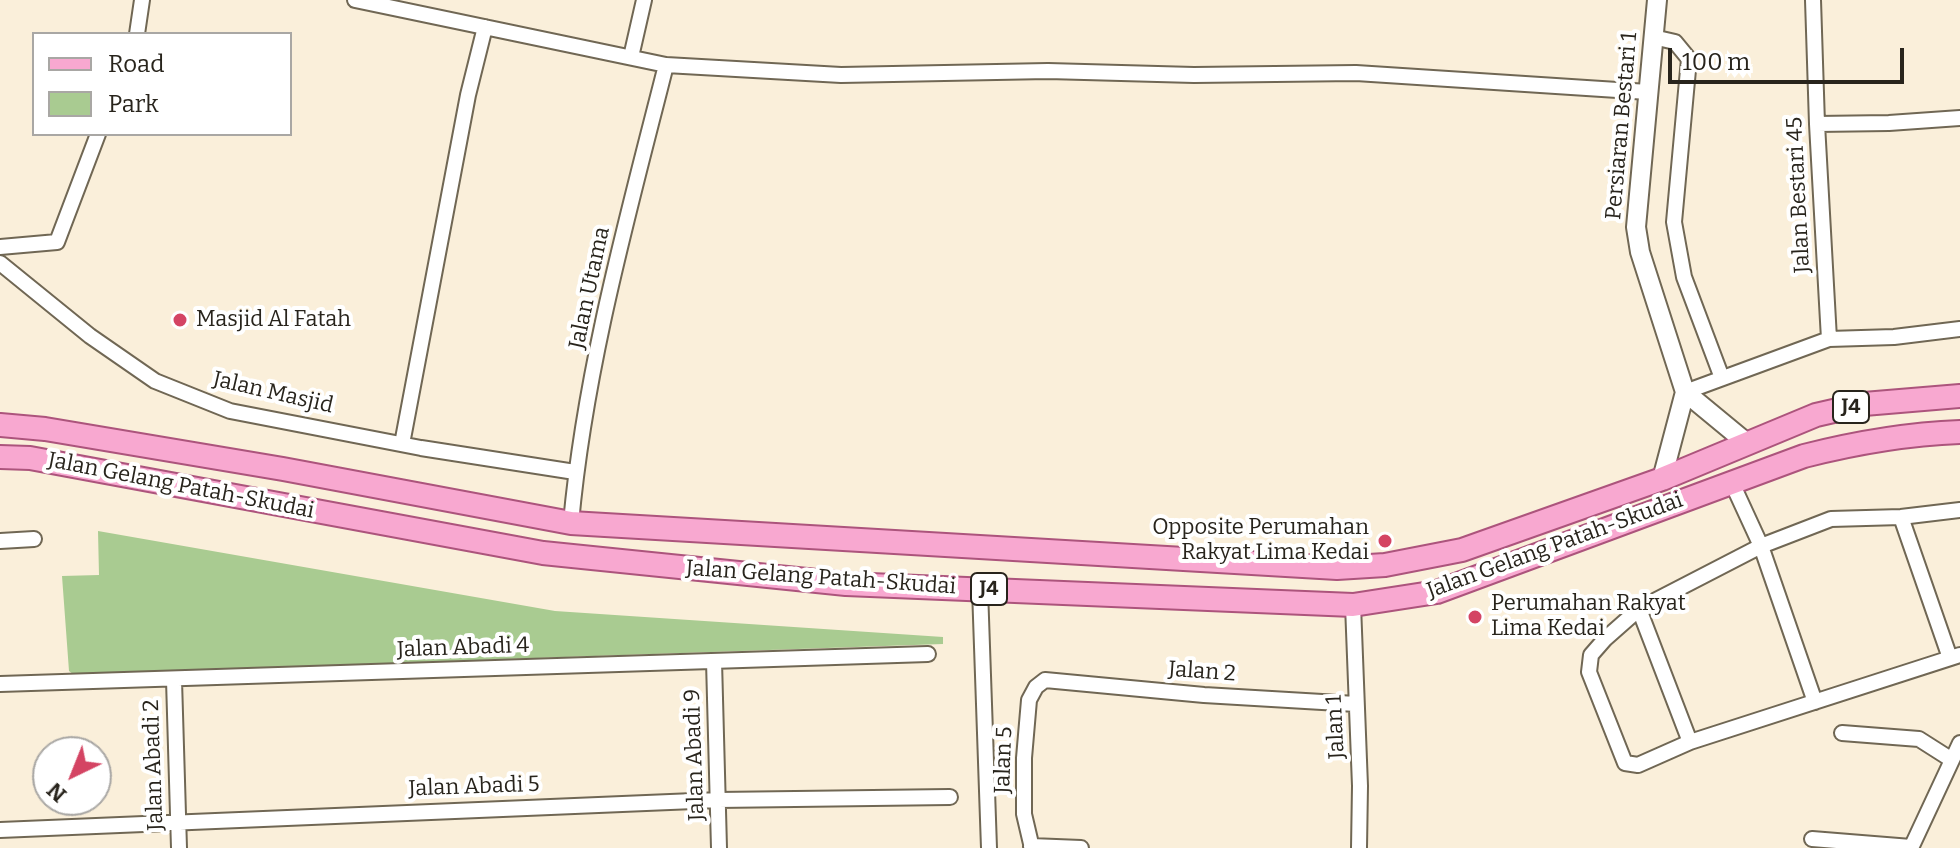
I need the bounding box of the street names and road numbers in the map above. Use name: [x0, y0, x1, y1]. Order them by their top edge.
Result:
street label: Persiaran Bestari 1: [1601, 31, 1643, 221]
street label: Jalan Bestari 45: [1782, 116, 1816, 274]
street label: Jalan Utama: [564, 224, 616, 352]
street label: Jalan Masjid: [210, 366, 336, 420]
road number: J4: [1833, 391, 1869, 423]
street label: Jalan Gelang Patah-Skudai: [46, 447, 316, 525]
street label: Jalan Gelang Patah-Skudai: [1423, 487, 1687, 605]
street label: Jalan Gelang Patah-Skudai: [685, 555, 957, 601]
road number: J4: [971, 573, 1007, 605]
street label: Jalan Abadi 4: [396, 633, 530, 663]
street label: Jalan 2: [1168, 656, 1236, 688]
street label: Jalan Abadi 9: [680, 688, 710, 822]
street label: Jalan 1: [1321, 694, 1351, 760]
street label: Jalan Abadi 2: [139, 699, 169, 831]
street label: Jalan 5: [990, 726, 1018, 794]
street label: Jalan Abadi 5: [408, 772, 540, 802]

